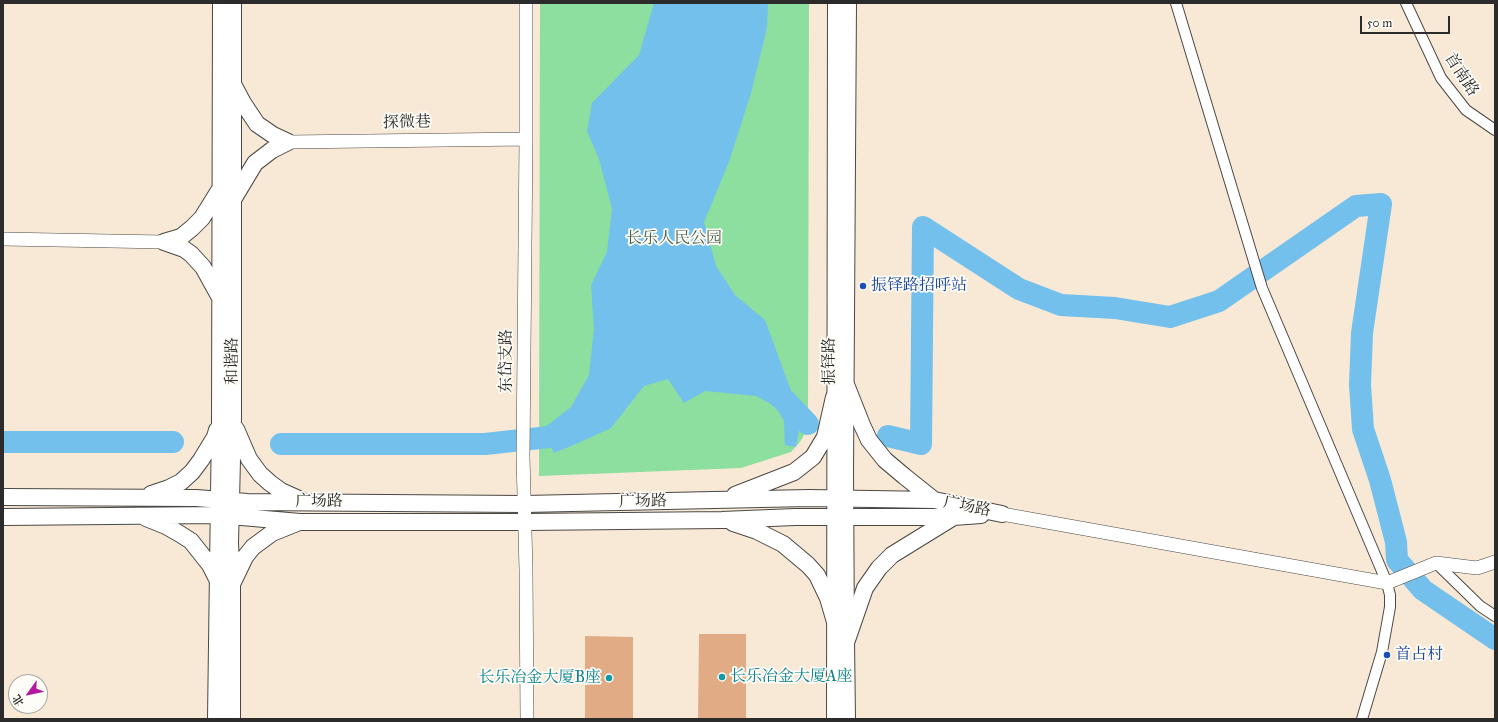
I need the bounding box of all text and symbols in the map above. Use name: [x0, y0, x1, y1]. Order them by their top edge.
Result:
scale bar: [1362, 8, 1452, 34]
text: 50 m: [1367, 16, 1392, 30]
street label: 首南路: [1440, 50, 1482, 100]
street label: 探微巷: [383, 113, 431, 133]
park label: 长乐人民公园: [626, 229, 722, 249]
place label: 振铎路招呼站: [871, 276, 967, 296]
marker: 振铎路招呼站: [858, 281, 868, 291]
street label: 东岱支路: [497, 329, 517, 393]
street label: 和谐路: [223, 337, 243, 385]
street label: 振铎路: [820, 337, 840, 385]
street label: 广场路: [295, 492, 343, 512]
street label: 广场路: [619, 492, 667, 512]
street label: 广场路: [942, 493, 992, 521]
place label: 首占村: [1395, 645, 1443, 665]
marker: 首占村: [1382, 650, 1392, 660]
place label: 长乐冶金大厦A座: [730, 667, 853, 687]
place label: 长乐冶金大厦B座: [478, 668, 601, 688]
marker: 长乐冶金大厦A座: [717, 672, 727, 682]
marker: 长乐冶金大厦B座: [604, 673, 614, 683]
north arrow: [8, 674, 48, 714]
text: 北: [10, 692, 27, 708]

